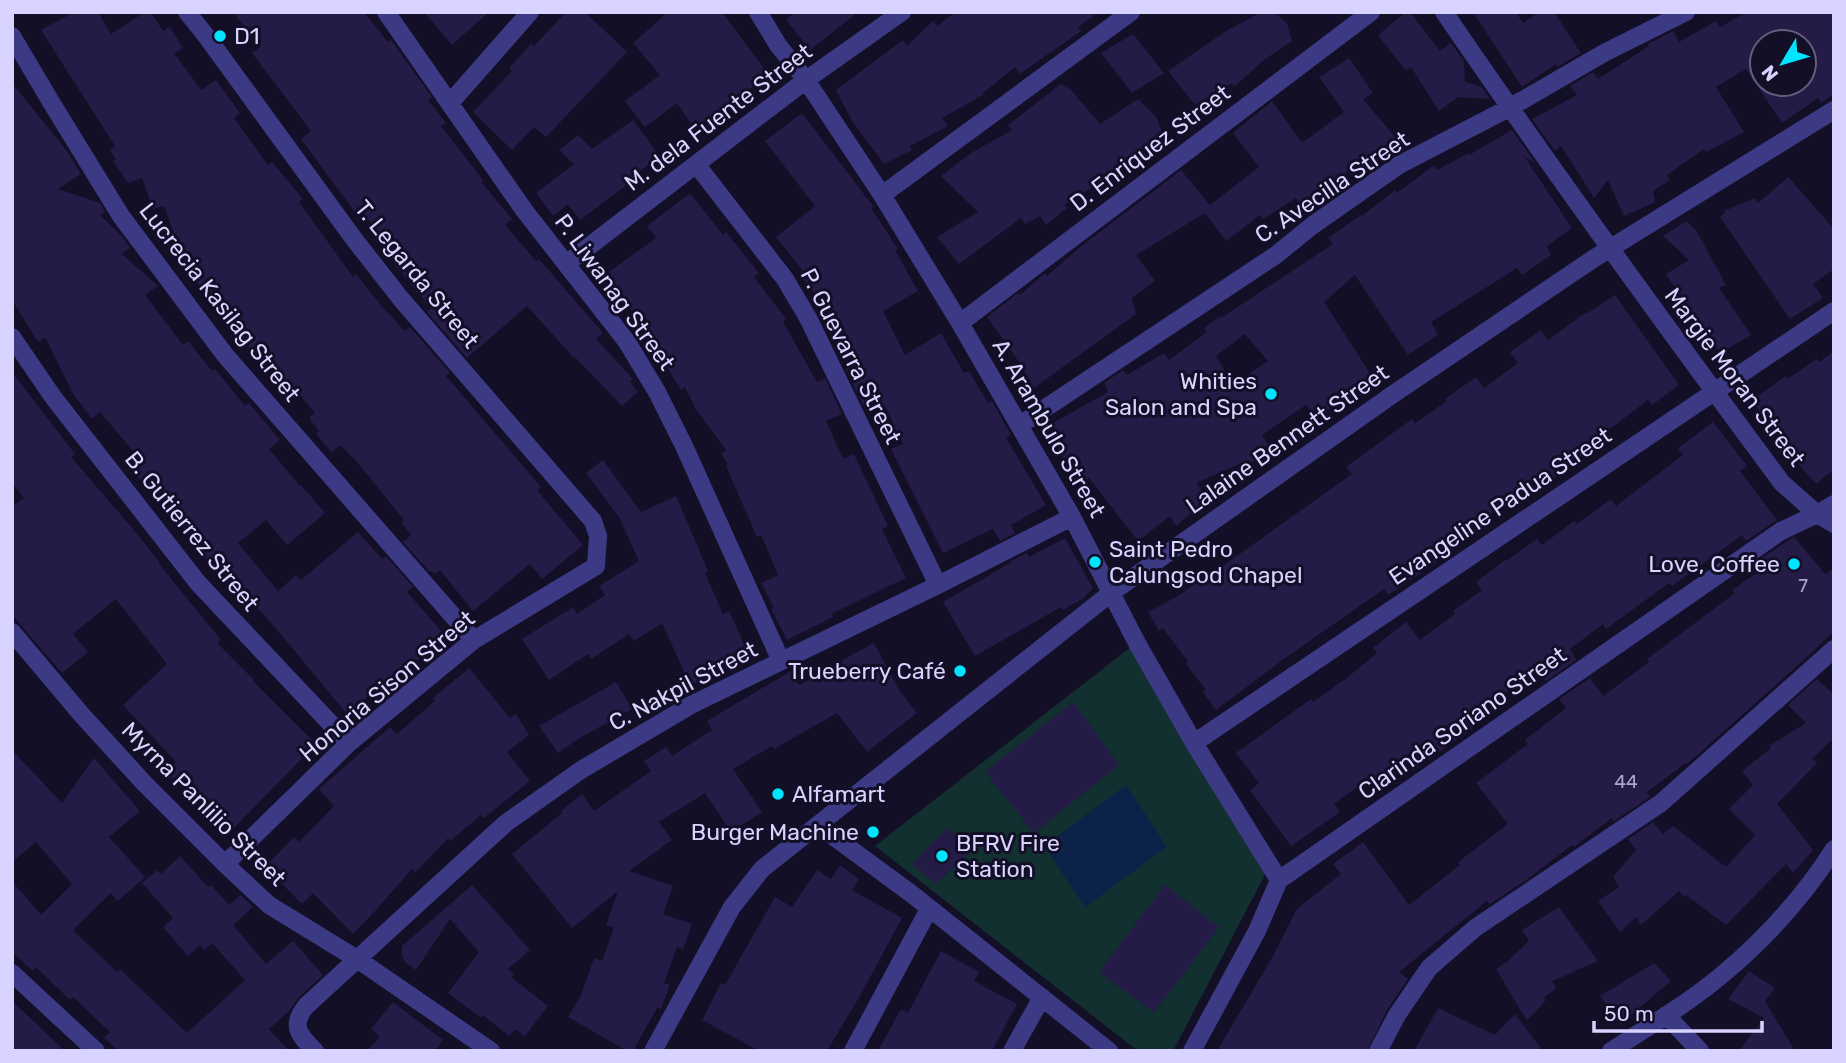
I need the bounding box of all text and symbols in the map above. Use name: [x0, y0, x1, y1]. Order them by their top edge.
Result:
place label: D1: [234, 22, 260, 50]
marker: D1: [212, 28, 228, 44]
north arrow: [1748, 28, 1818, 98]
street label: M. dela Fuente Street: [619, 37, 817, 197]
text: N: [1757, 61, 1783, 86]
street label: D. Enriquez Street: [1064, 79, 1236, 217]
street label: C. Avecilla Street: [1250, 125, 1414, 249]
street label: T. Legarda Street: [349, 194, 485, 354]
street label: Lucrecia Kasilag Street: [134, 197, 306, 407]
street label: P. Liwanag Street: [549, 208, 681, 376]
street label: P. Guevarra Street: [795, 263, 907, 449]
street label: Margie Moran Street: [1659, 282, 1811, 472]
street label: A. Arambulo Street: [986, 334, 1112, 522]
street label: Lalaine Bennett Street: [1180, 358, 1394, 520]
place label: Whities Salon and Spa: [1105, 367, 1257, 421]
marker: Whities Salon and Spa: [1263, 386, 1279, 402]
street label: Evangeline Padua Street: [1383, 421, 1617, 591]
street label: B. Gutierrez Street: [119, 445, 265, 617]
place label: Saint Pedro Calungsod Chapel: [1109, 535, 1303, 589]
place label: Love, Coffee: [1648, 550, 1780, 578]
marker: Saint Pedro Calungsod Chapel: [1087, 554, 1103, 570]
marker: Love, Coffee: [1786, 556, 1802, 572]
house number: 7: [1798, 574, 1808, 597]
street label: Honoria Sison Street: [294, 604, 480, 768]
street label: C. Nakpil Street: [604, 635, 762, 737]
street label: Clarinda Soriano Street: [1353, 641, 1571, 805]
place label: Trueberry Café: [788, 657, 946, 685]
marker: Trueberry Café: [952, 663, 968, 679]
street label: Myrna Panlilio Street: [116, 716, 292, 892]
house number: 44: [1614, 770, 1638, 793]
place label: Alfamart: [792, 780, 885, 808]
marker: Alfamart: [770, 786, 786, 802]
place label: Burger Machine: [691, 818, 859, 846]
marker: Burger Machine: [865, 824, 881, 840]
place label: BFRV Fire Station: [956, 829, 1060, 883]
marker: BFRV Fire Station: [934, 848, 950, 864]
scale bar: [1594, 990, 1762, 1034]
text: 50 m: [1604, 1001, 1654, 1026]

